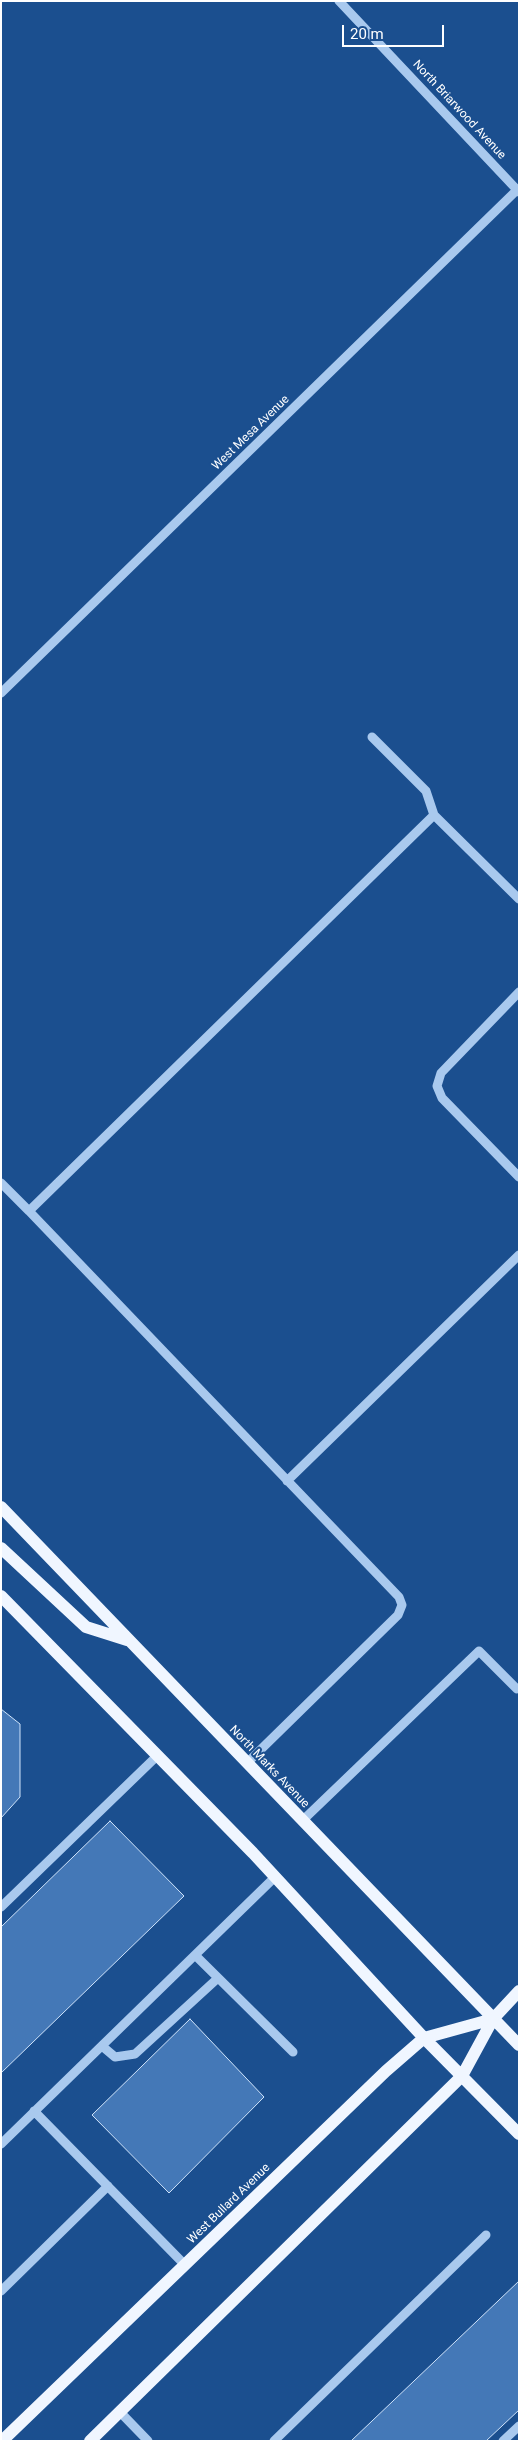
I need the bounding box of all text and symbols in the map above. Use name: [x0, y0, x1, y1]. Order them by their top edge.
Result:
scale bar: [345, 15, 448, 47]
text: 20 m: [350, 25, 384, 43]
street label: North Briarwood Avenue: [409, 58, 509, 162]
street label: West Mesa Avenue: [209, 392, 293, 474]
street label: North Marks Avenue: [226, 1723, 312, 1811]
street label: West Bullard Avenue: [185, 2161, 273, 2247]

